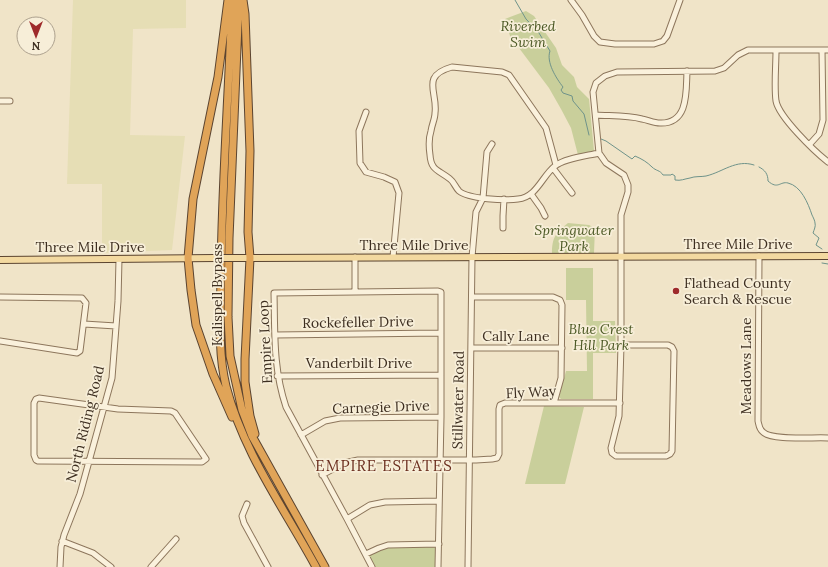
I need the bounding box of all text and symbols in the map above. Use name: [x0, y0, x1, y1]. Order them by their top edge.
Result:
north arrow: [16, 16, 56, 56]
park label: Riverbed Swim: [500, 17, 556, 51]
text: N: [31, 39, 40, 53]
park label: Springwater Park: [534, 221, 614, 255]
street label: Three Mile Drive: [684, 235, 793, 253]
street label: Three Mile Drive: [360, 236, 469, 254]
street label: Three Mile Drive: [36, 238, 145, 256]
street label: Kalispell Bypass: [208, 244, 226, 346]
place label: Flathead County Search & Rescue: [684, 274, 792, 308]
marker: Flathead County Search & Rescue: [671, 286, 681, 296]
street label: Empire Loop: [254, 300, 276, 384]
street label: Rockefeller Drive: [302, 312, 414, 332]
street label: Meadows Lane: [737, 317, 755, 415]
park label: Blue Crest Hill Park: [569, 320, 634, 354]
street label: Cally Lane: [482, 327, 550, 345]
street label: Stillwater Road: [448, 351, 468, 449]
street label: Vanderbilt Drive: [305, 354, 413, 372]
street label: North Riding Road: [62, 364, 108, 484]
street label: Fly Way: [505, 382, 557, 402]
street label: Carnegie Drive: [332, 396, 430, 418]
district label: EMPIRE ESTATES: [315, 456, 453, 475]

